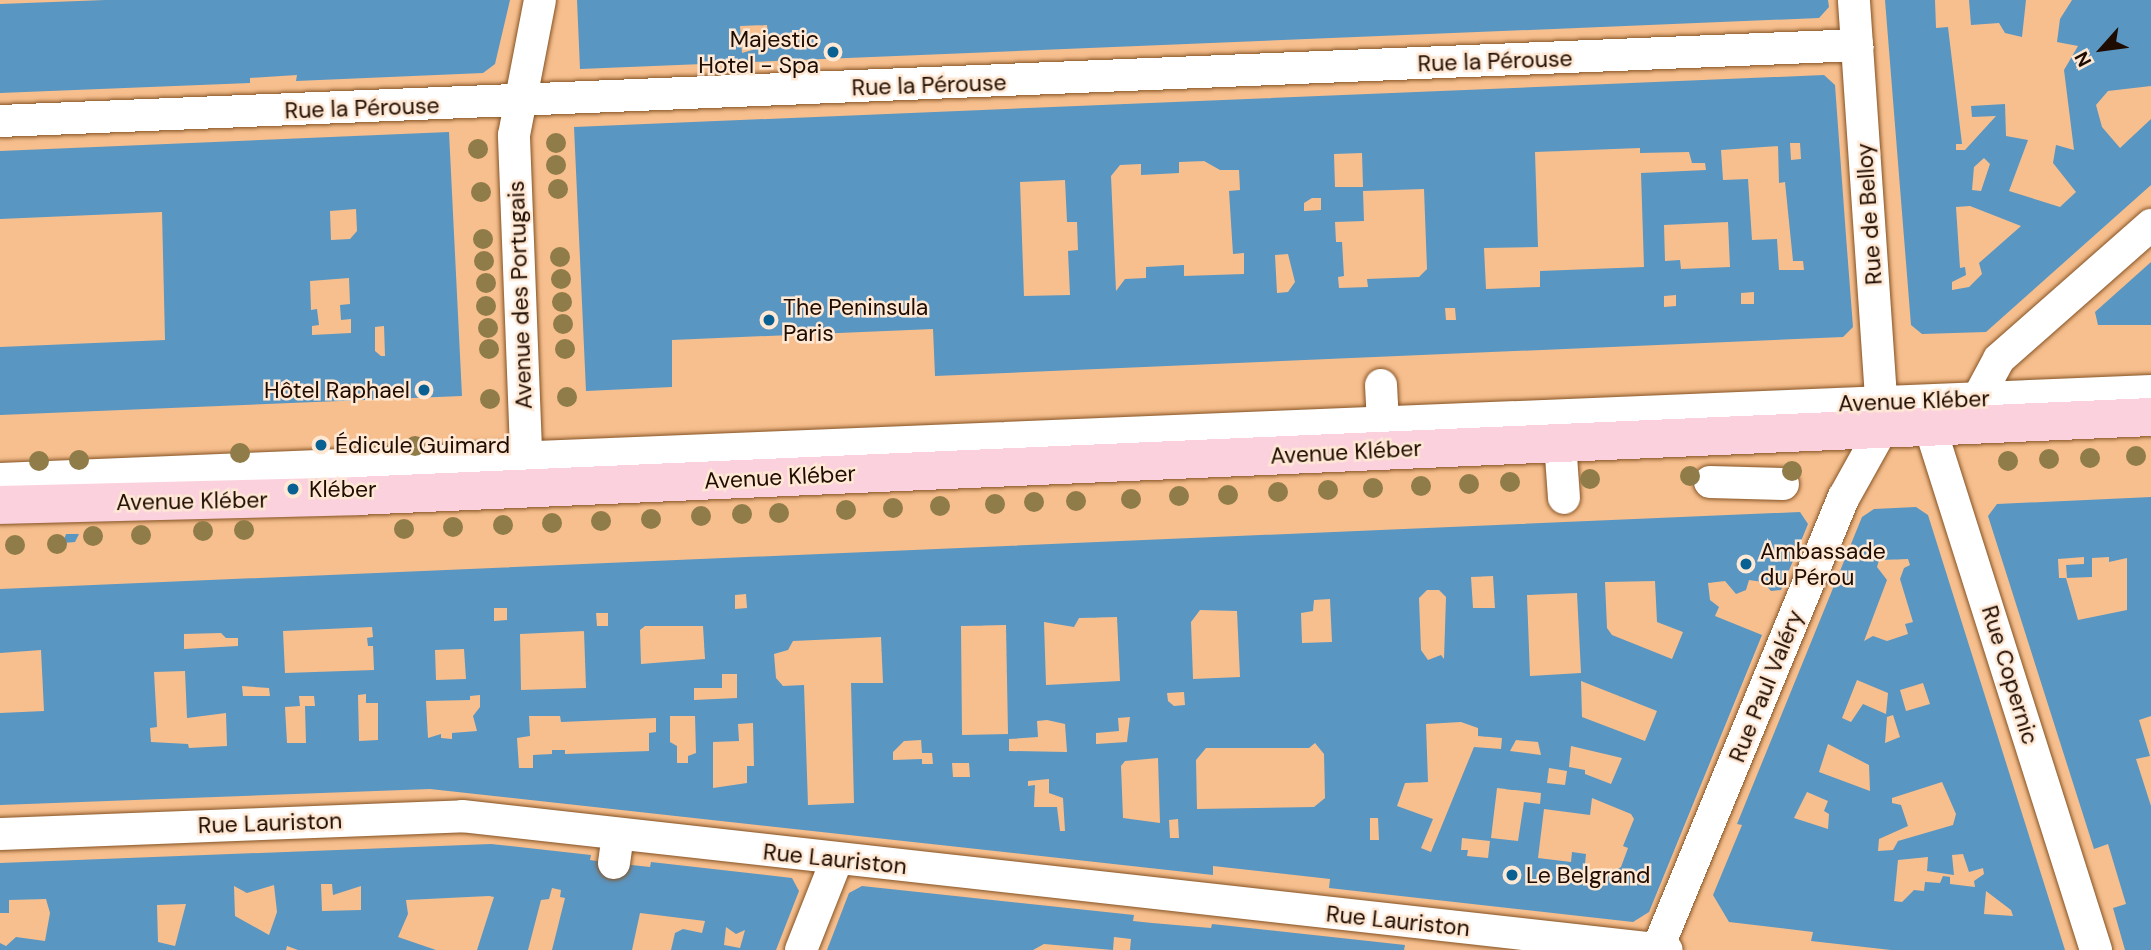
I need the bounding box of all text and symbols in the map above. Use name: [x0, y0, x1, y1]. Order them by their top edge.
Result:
north arrow: [2067, 14, 2137, 84]
place label: Majestic Hotel - Spa: [698, 25, 819, 79]
marker: Majestic Hotel - Spa: [825, 44, 841, 60]
street label: Rue la Pérouse: [1417, 45, 1573, 77]
text: N: [2069, 47, 2097, 71]
street label: Rue la Pérouse: [851, 69, 1007, 101]
street label: Rue la Pérouse: [284, 92, 440, 124]
street label: Rue de Belloy: [1850, 142, 1888, 286]
street label: Avenue des Portugais: [502, 180, 538, 410]
place label: The Peninsula Paris: [783, 293, 928, 347]
marker: The Peninsula Paris: [761, 312, 777, 328]
place label: Hôtel Raphael: [264, 376, 410, 404]
marker: Hôtel Raphael: [416, 382, 432, 398]
street label: Avenue Kléber: [1838, 385, 1990, 417]
place label: Édicule Guimard: [335, 431, 510, 459]
street label: Avenue Kléber: [1269, 434, 1423, 470]
marker: Édicule Guimard: [313, 437, 329, 453]
street label: Avenue Kléber: [703, 459, 857, 495]
place label: Kléber: [309, 475, 377, 503]
marker: Kléber: [283, 479, 303, 499]
street label: Avenue Kléber: [116, 486, 268, 516]
place label: Ambassade du Pérou: [1760, 537, 1886, 591]
marker: Ambassade du Pérou: [1738, 556, 1754, 572]
street label: Rue Copernic: [1976, 602, 2044, 748]
street label: Rue Paul Valéry: [1723, 606, 1809, 766]
street label: Rue Lauriston: [197, 807, 343, 839]
street label: Rue Lauriston: [762, 838, 908, 880]
place label: Le Belgrand: [1526, 861, 1650, 889]
marker: Le Belgrand: [1504, 867, 1520, 883]
street label: Rue Lauriston: [1325, 900, 1471, 942]

